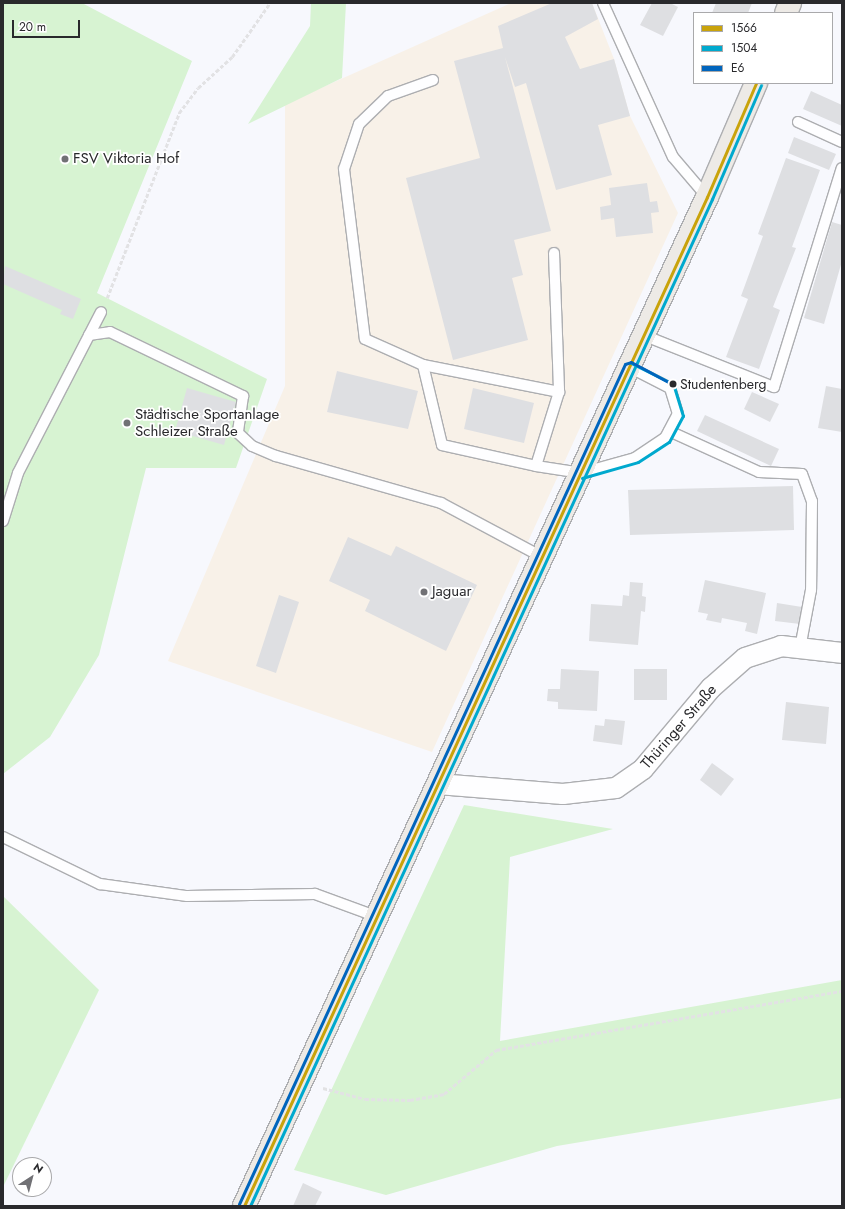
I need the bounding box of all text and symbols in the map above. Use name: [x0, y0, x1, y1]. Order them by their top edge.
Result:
scale bar: [14, 12, 82, 38]
legend: [693, 12, 833, 84]
text: 20 m: [19, 18, 46, 36]
text: 1566: [731, 19, 757, 37]
text: 1504: [731, 39, 757, 57]
text: E6: [731, 59, 745, 77]
place label: FSV Viktoria Hof: [73, 150, 179, 168]
marker: FSV Viktoria Hof: [60, 154, 70, 164]
place label: Studentenberg: [680, 376, 767, 392]
marker: Studentenberg: [668, 379, 678, 389]
place label: Städtische Sportanlage Schleizer Straße: [135, 405, 279, 440]
marker: Städtische Sportanlage Schleizer Straße: [122, 418, 132, 428]
place label: Jaguar: [432, 583, 472, 601]
marker: Jaguar: [419, 587, 429, 597]
street label: Thüringer Straße: [637, 681, 721, 773]
north arrow: [12, 1157, 52, 1197]
text: N: [30, 1159, 47, 1177]

